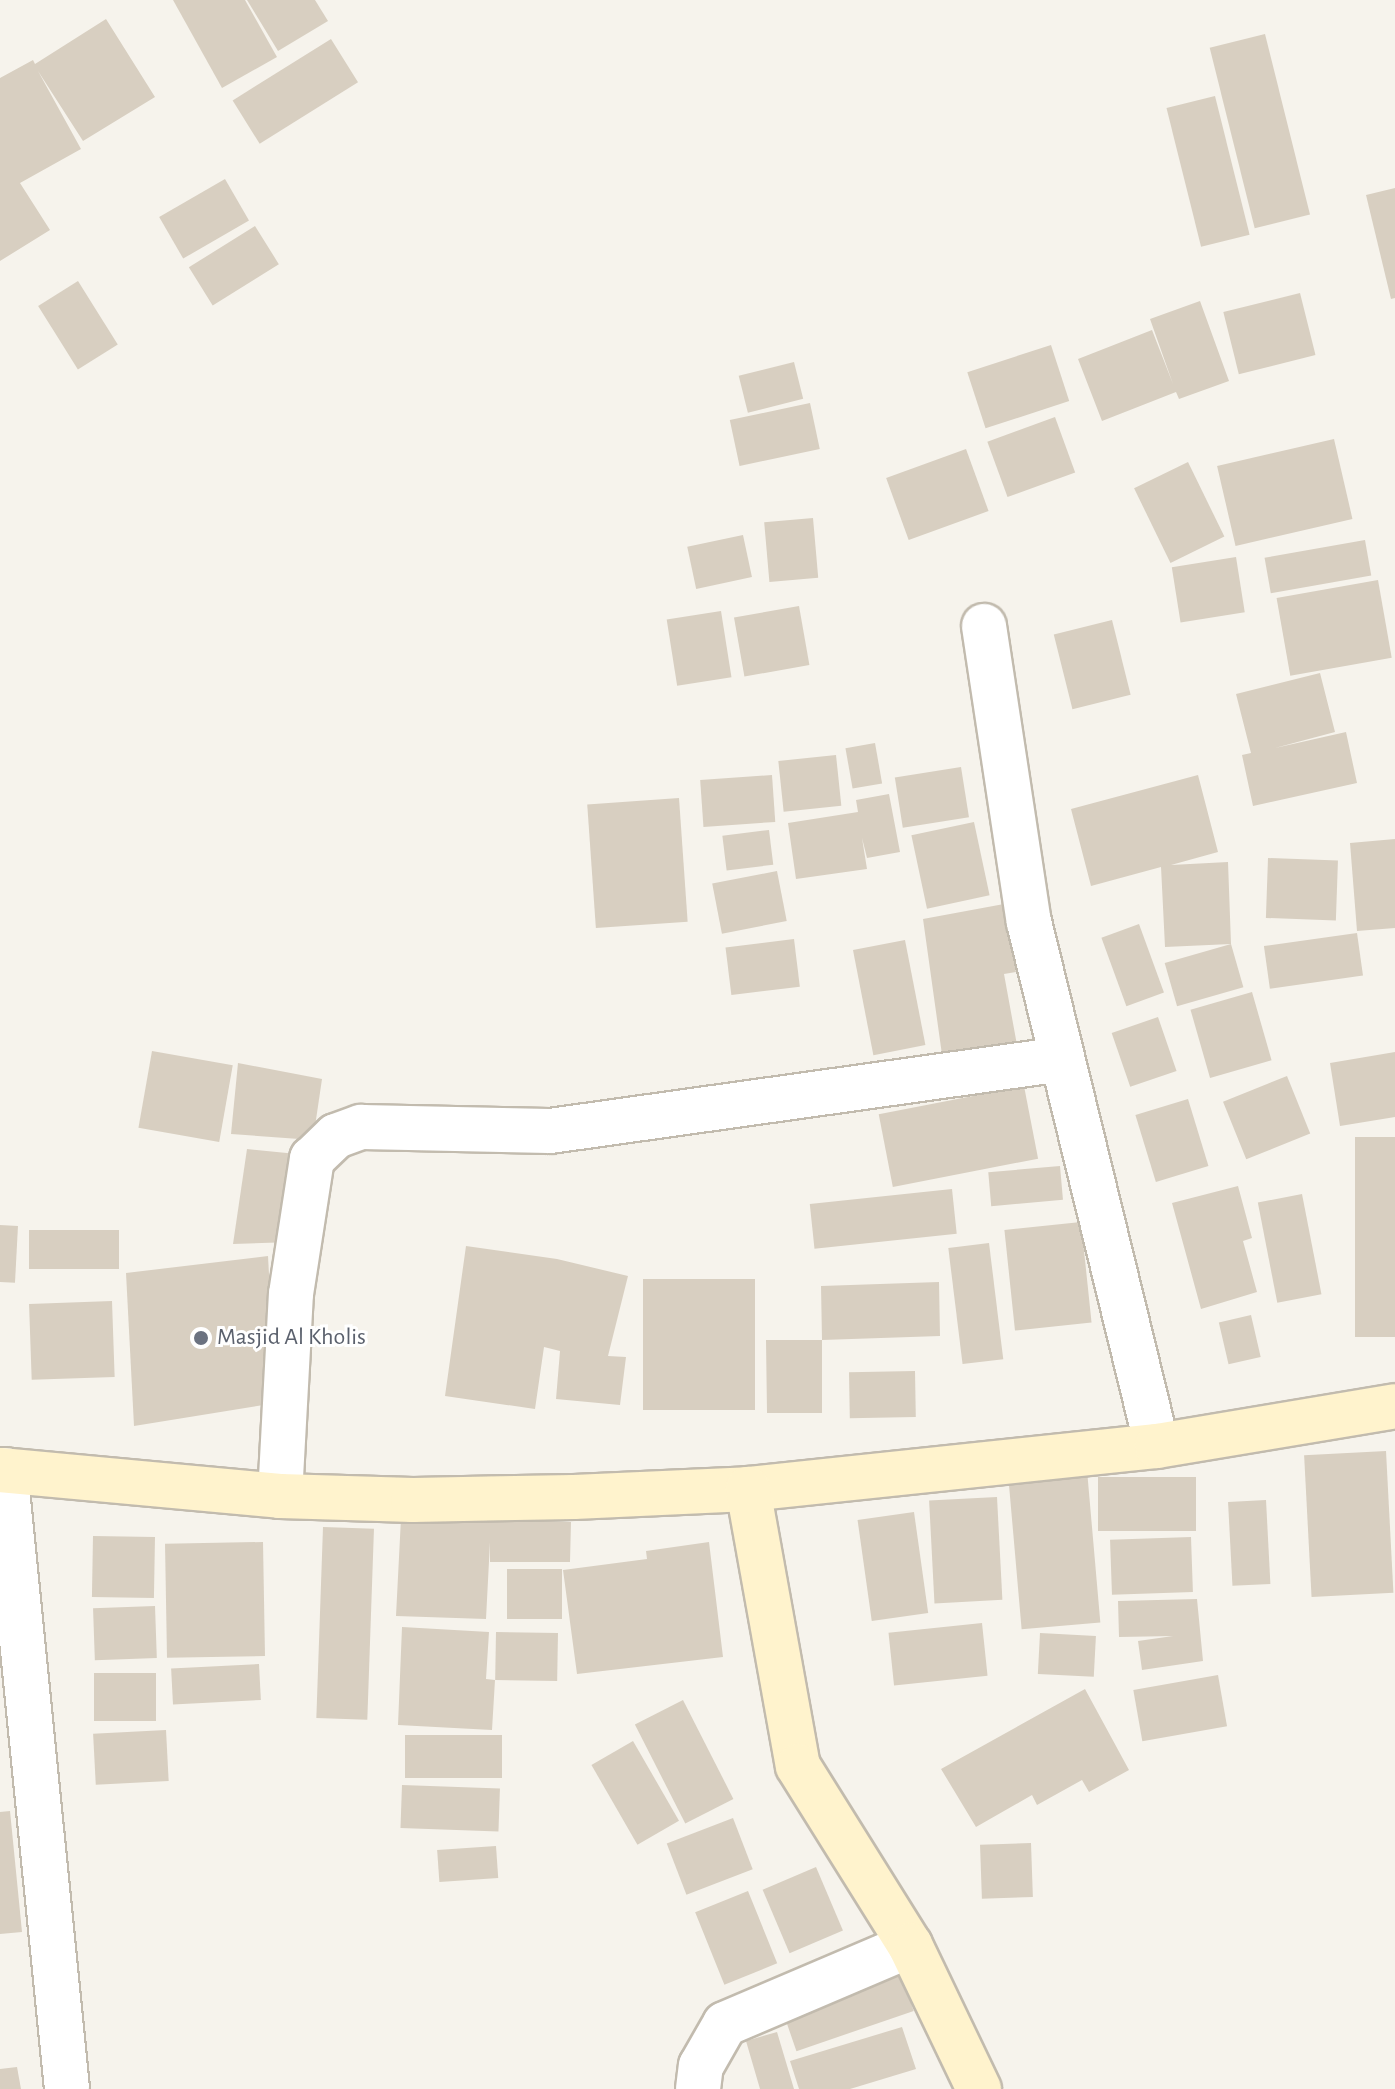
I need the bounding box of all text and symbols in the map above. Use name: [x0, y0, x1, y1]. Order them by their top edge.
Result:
place label: Masjid Al Kholis: [217, 1324, 366, 1352]
marker: Masjid Al Kholis: [192, 1329, 210, 1347]

